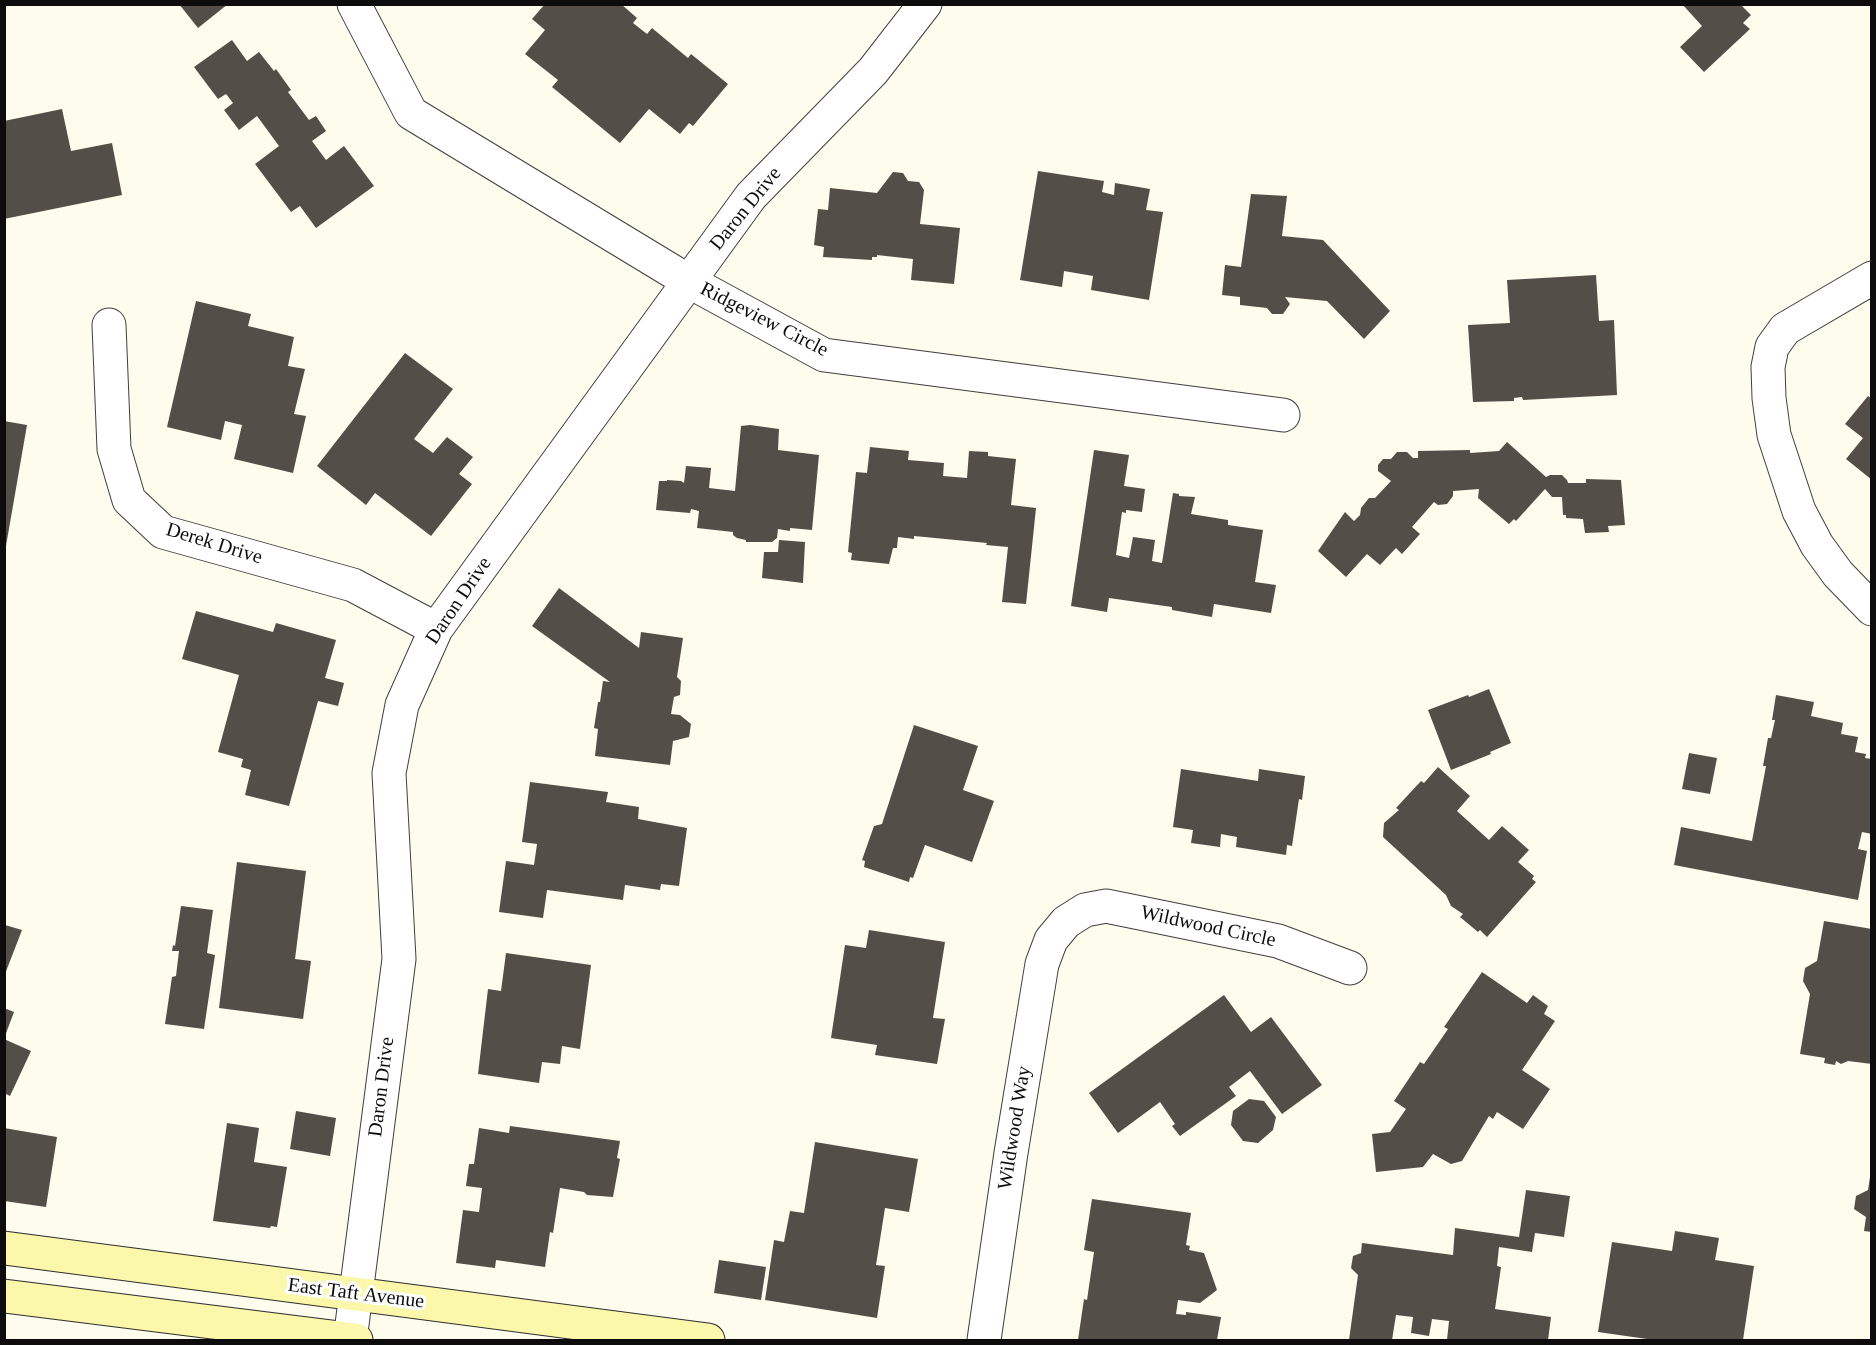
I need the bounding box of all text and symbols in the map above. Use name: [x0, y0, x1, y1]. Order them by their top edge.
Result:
street label: Daron Drive: [705, 162, 787, 256]
street label: Ridgeview Circle: [696, 277, 832, 363]
street label: Derek Drive: [163, 518, 265, 570]
street label: Daron Drive: [421, 553, 497, 649]
street label: Wildwood Circle: [1138, 901, 1278, 953]
street label: Daron Drive: [364, 1036, 400, 1138]
street label: Wildwood Way: [993, 1064, 1037, 1192]
street label: East Taft Avenue: [287, 1274, 425, 1314]

